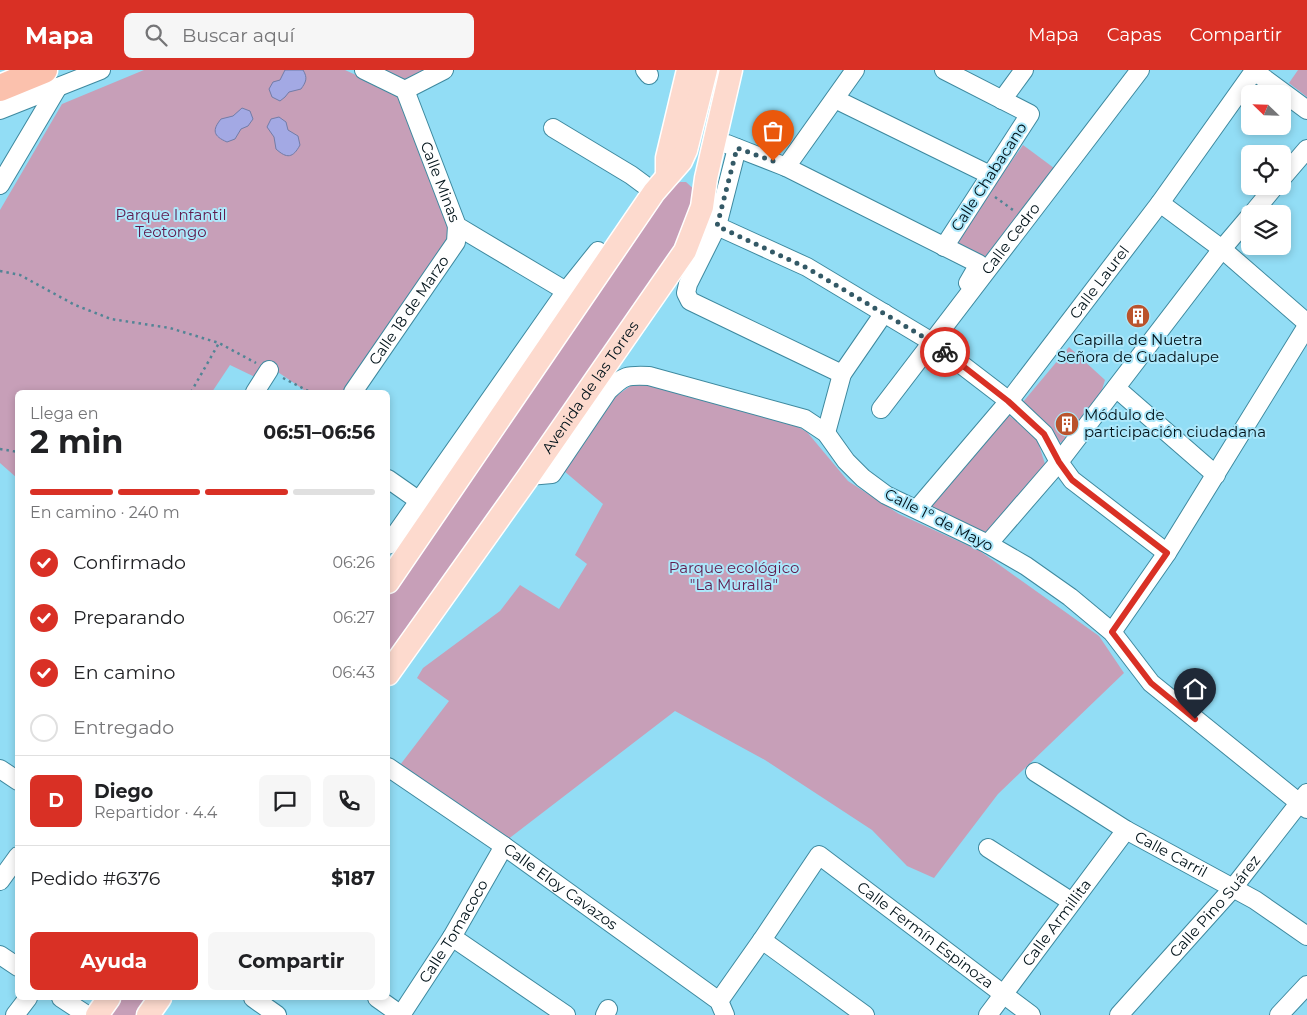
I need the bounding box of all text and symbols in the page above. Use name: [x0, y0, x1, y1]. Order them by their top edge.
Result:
search box: [124, 13, 474, 58]
text: Mapa: [25, 21, 94, 50]
icon: search: [142, 21, 170, 49]
text: Buscar aquí: [182, 24, 295, 47]
text: Mapa: [1028, 24, 1079, 46]
text: Capas: [1107, 24, 1162, 46]
text: Compartir: [1190, 24, 1282, 46]
north arrow: [1241, 85, 1291, 135]
map controls: [1241, 85, 1291, 255]
pin: [752, 110, 794, 161]
icon: bag: [759, 117, 787, 145]
street label: Calle Chabacano: [946, 119, 1031, 235]
street label: Calle Minas: [417, 139, 465, 225]
button: locate: [1241, 145, 1291, 195]
street label: Calle Cedro: [977, 199, 1044, 278]
park label: Parque Infantil Teotongo: [115, 205, 227, 241]
button: layers: [1241, 205, 1291, 255]
street label: Calle Laurel: [1065, 242, 1133, 323]
street label: Calle 18 de Marzo: [364, 252, 453, 369]
building icon: Capilla de Nuetra Señora de Guadalupe: [1125, 303, 1151, 329]
street label: Avenida de las Torres: [537, 317, 643, 457]
courier: [920, 327, 970, 377]
place label: Capilla de Nuetra Señora de Guadalupe: [1057, 330, 1219, 366]
icon: bike: [931, 338, 959, 366]
text: Llega en: [30, 404, 98, 423]
place label: Módulo de participación ciudadana: [1084, 405, 1266, 441]
building icon: Módulo de participación ciudadana: [1054, 411, 1080, 437]
text: 06:51–06:56: [263, 421, 375, 444]
text: 2 min: [30, 422, 123, 461]
street label: Calle 1º de Mayo: [882, 484, 997, 555]
text: En camino · 240 m: [30, 503, 180, 522]
icon: check: [30, 549, 58, 577]
text: Confirmado: [73, 551, 186, 574]
text: 06:26: [332, 553, 375, 572]
park label: Parque ecológico "La Muralla": [669, 558, 799, 594]
icon: check: [30, 604, 58, 632]
text: Preparando: [73, 606, 185, 629]
text: 06:27: [333, 608, 375, 627]
icon: check: [30, 659, 58, 687]
text: En camino: [73, 661, 175, 684]
text: 06:43: [332, 663, 375, 682]
pin: [1174, 668, 1216, 719]
icon: home: [1181, 675, 1209, 703]
text: Entregado: [73, 716, 174, 739]
button: chat: [259, 775, 311, 827]
button: phone: [323, 775, 375, 827]
text: Diego: [94, 780, 153, 803]
text: D: [48, 789, 64, 812]
text: Repartidor · 4.4: [94, 803, 217, 822]
street label: Calle Carril: [1132, 827, 1211, 881]
street label: Calle Eloy Cavazos: [500, 839, 622, 934]
street label: Calle Pino Suárez: [1165, 851, 1264, 961]
text: Pedido #6376: [30, 867, 160, 890]
text: $187: [331, 867, 375, 890]
street label: Calle Armillita: [1018, 875, 1095, 970]
street label: Calle Tomacoco: [415, 876, 492, 986]
street label: Calle Fermín Espinoza: [853, 877, 998, 992]
button: Ayuda: [30, 932, 198, 990]
button: Compartir: [208, 932, 375, 990]

